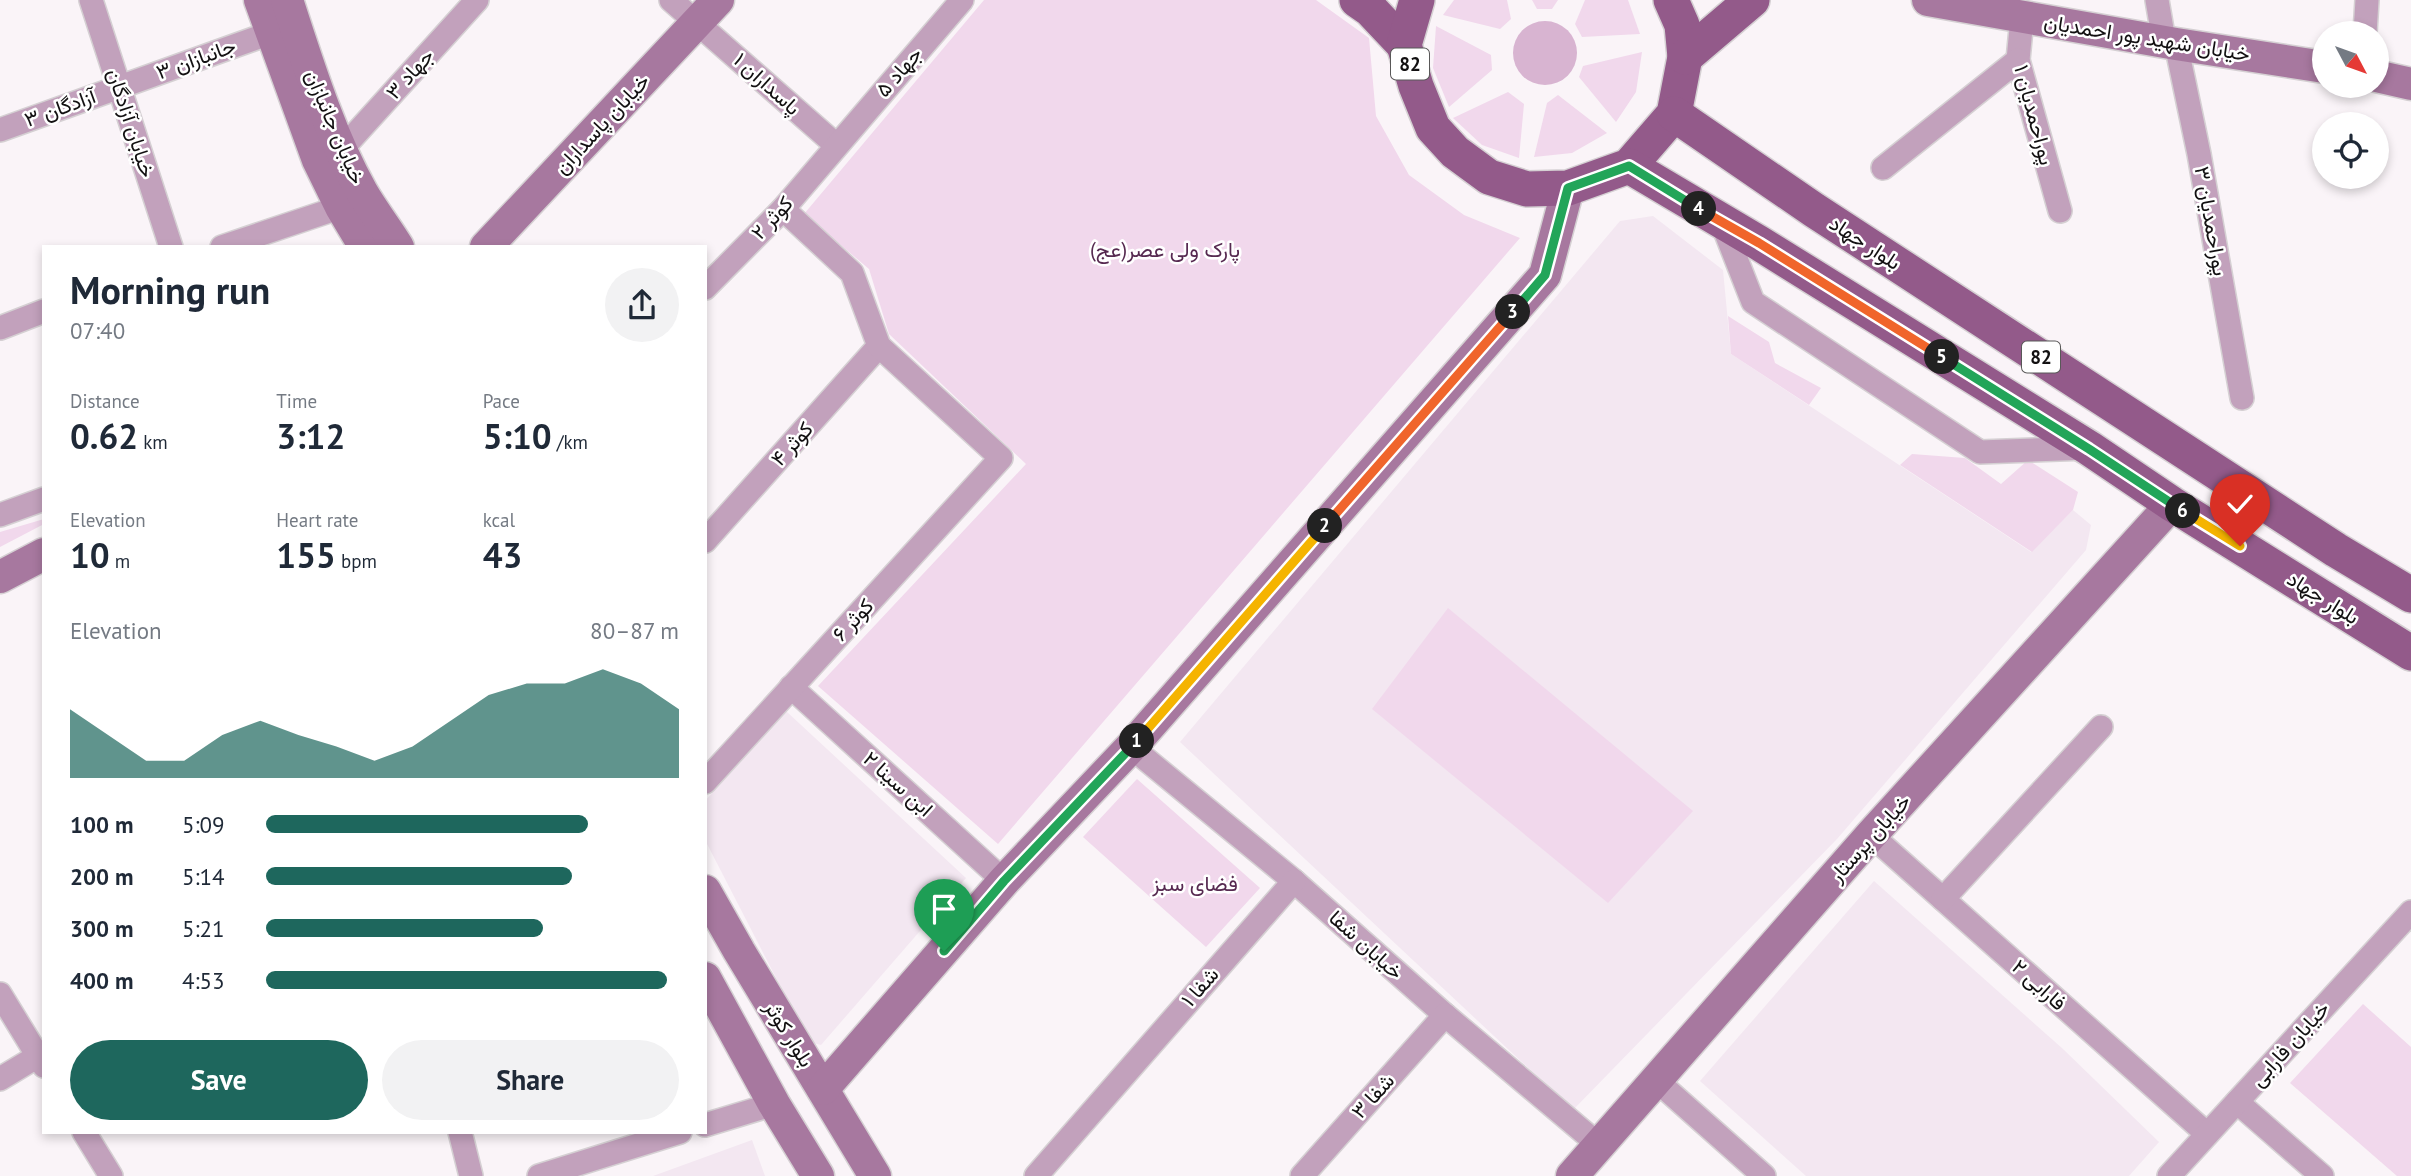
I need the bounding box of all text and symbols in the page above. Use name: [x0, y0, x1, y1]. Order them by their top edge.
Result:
street label: خیابان شهید پور احمدیان: [2042, 8, 2252, 68]
north arrow: [2312, 21, 2389, 98]
map controls: [2312, 21, 2389, 189]
street label: جانبازان ۳: [152, 32, 239, 85]
street label: جهاد ۵: [869, 41, 928, 102]
street label: جهاد ۳: [380, 43, 440, 105]
street label: پاسداران ۱: [727, 46, 807, 122]
road number: 82: [1391, 48, 1429, 80]
street label: پوراحمدیان ۱: [2007, 62, 2061, 168]
street label: خیابان آزادگان: [101, 65, 162, 181]
street label: خیابان جانبازان: [299, 65, 372, 188]
street label: خیابان پاسداران: [548, 68, 656, 180]
street label: آزادگان ۳: [21, 81, 101, 133]
button: locate: [2312, 112, 2389, 189]
street label: پوراحمدیان ۳: [2188, 164, 2234, 278]
street label: کوثر ۲: [745, 190, 798, 245]
pin: 4: [1682, 192, 1716, 227]
text: 4: [1693, 196, 1704, 220]
street label: بلوار جهاد: [1824, 209, 1906, 276]
park label: پارک ولی عصر(عج): [1090, 236, 1240, 264]
text: Morning run: [70, 265, 270, 314]
button: share: [605, 268, 679, 342]
pin: 3: [1496, 294, 1530, 330]
text: 3: [1507, 299, 1518, 323]
text: 07:40: [70, 316, 125, 345]
pin: 5: [1924, 340, 1960, 374]
road number: 82: [2022, 342, 2060, 372]
text: 5: [1936, 344, 1947, 368]
text: Distance: [70, 389, 140, 413]
text: Time: [276, 389, 317, 413]
text: Pace: [483, 389, 520, 413]
text: 0.62: [70, 413, 138, 459]
text: 3:12: [276, 413, 345, 459]
text: 5:10: [483, 413, 552, 459]
street label: کوثر ۴: [765, 416, 819, 472]
text: km: [138, 430, 168, 454]
text: /km: [552, 430, 588, 454]
pin: [2210, 474, 2270, 546]
icon: check: [2221, 485, 2259, 523]
pin: 6: [2166, 494, 2200, 528]
text: 6: [2177, 498, 2188, 522]
text: Elevation: [70, 508, 146, 532]
text: Heart rate: [276, 508, 358, 532]
text: kcal: [483, 508, 515, 532]
pin: 2: [1308, 508, 1342, 544]
text: 2: [1319, 513, 1330, 537]
text: 10: [70, 532, 110, 578]
text: 155: [276, 532, 336, 578]
text: 43: [483, 532, 522, 578]
text: m: [110, 549, 130, 573]
text: bpm: [336, 549, 377, 573]
street label: بلوار جهاد: [2282, 565, 2364, 630]
street label: کوثر ۶: [826, 593, 879, 647]
text: Elevation: [70, 616, 162, 645]
text: 80–87 m: [590, 616, 679, 645]
pin: 1: [1120, 724, 1154, 758]
text: 1: [1131, 728, 1142, 752]
street label: ابن سینا ۲: [858, 745, 939, 822]
street label: خیابان پرستار: [1822, 788, 1917, 889]
text: 100 m: [70, 810, 133, 839]
text: 5:09: [182, 810, 225, 839]
text: 200 m: [70, 862, 133, 891]
text: 5:14: [182, 862, 225, 891]
park label: فضای سبز: [1151, 870, 1238, 897]
pin: [914, 879, 974, 951]
icon: arrive: [925, 890, 963, 928]
street label: خیابان شفا: [1323, 904, 1409, 985]
text: 300 m: [70, 914, 133, 943]
text: 5:21: [182, 914, 225, 943]
street label: فارابی ۲: [2006, 953, 2072, 1016]
street label: شفا ۱: [1175, 961, 1224, 1012]
text: 400 m: [70, 966, 133, 995]
text: 4:53: [182, 966, 225, 995]
street label: بلوار کوثر: [758, 995, 820, 1072]
street label: خیابان فارابی: [2244, 995, 2335, 1092]
button: Save: [70, 1040, 368, 1120]
button: Share: [382, 1040, 679, 1120]
street label: شفا ۳: [1345, 1067, 1400, 1124]

